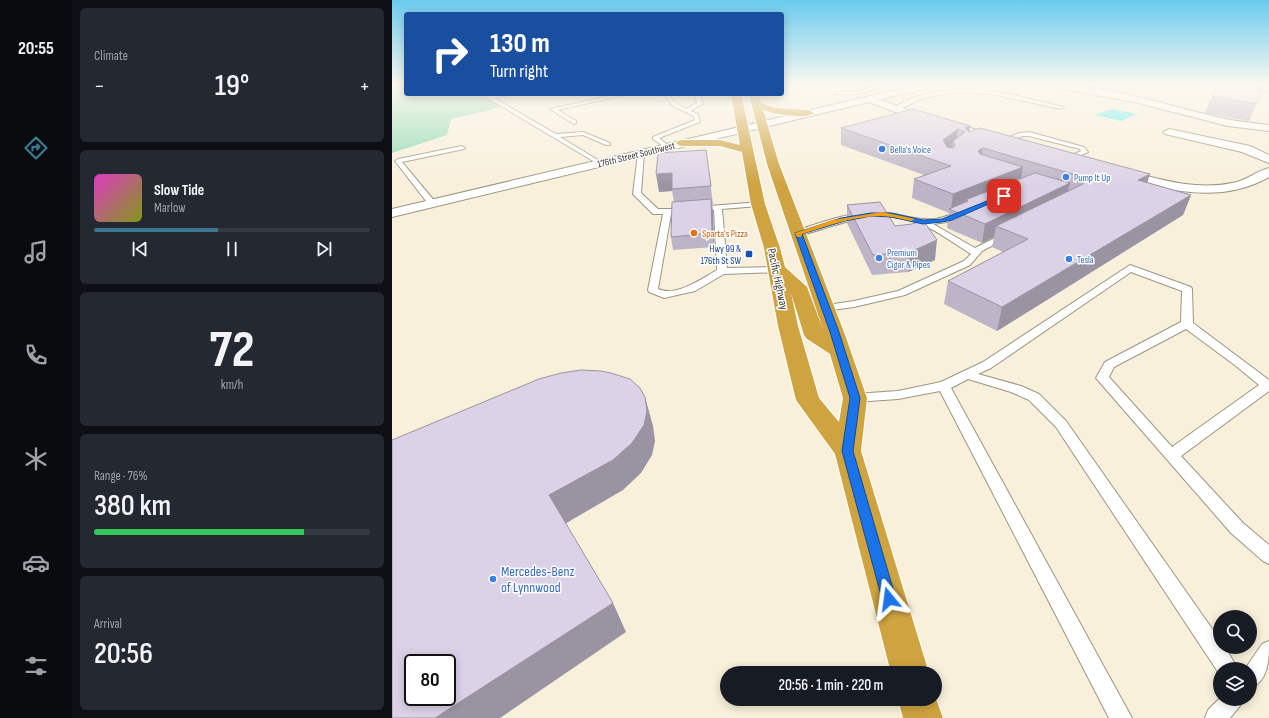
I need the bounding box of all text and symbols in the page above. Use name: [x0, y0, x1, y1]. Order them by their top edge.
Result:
text: 130 m: [490, 27, 550, 60]
icon: right: [424, 28, 476, 80]
text: 20:55: [18, 38, 54, 59]
text: Climate: [94, 48, 128, 64]
text: Turn right: [490, 61, 548, 82]
text: 19°: [215, 68, 249, 104]
text: −: [94, 73, 105, 100]
text: +: [359, 73, 370, 100]
icon: directions: [22, 134, 50, 162]
street label: 176th Street Southwest: [596, 140, 676, 170]
marker: Bella's Voice: [877, 144, 887, 154]
place label: Bella's Voice: [890, 144, 931, 156]
marker: Pump It Up: [1061, 172, 1071, 182]
place label: Pump It Up: [1074, 172, 1110, 184]
pin: [987, 179, 1021, 213]
text: Slow Tide: [154, 181, 204, 200]
icon: arrive: [993, 185, 1015, 207]
text: Marlow: [154, 200, 186, 216]
marker: Sparta's Pizza: [689, 228, 699, 238]
place label: Sparta's Pizza: [702, 228, 748, 240]
icon: music: [22, 238, 50, 266]
icon: previous: [129, 238, 151, 260]
icon: pause: [221, 238, 243, 260]
icon: next: [313, 238, 335, 260]
place label: Hwy 99 & 176th St SW: [701, 243, 741, 267]
street label: Pacific Highway: [764, 247, 791, 312]
place label: Premium Cigar & Pipes: [887, 247, 931, 271]
marker: Hwy 99 & 176th St SW: [744, 249, 754, 259]
marker: Premium Cigar & Pipes: [874, 253, 884, 263]
marker: Tesla: [1064, 254, 1074, 264]
place label: Tesla: [1077, 254, 1094, 266]
text: 72: [209, 319, 255, 382]
icon: phone: [22, 341, 50, 369]
text: km/h: [221, 377, 243, 393]
icon: climate: [22, 445, 50, 473]
text: Range · 76%: [94, 468, 148, 484]
text: 380 km: [94, 488, 171, 524]
icon: car: [22, 549, 50, 577]
place label: Mercedes-Benz of Lynnwood: [501, 563, 574, 596]
marker: Mercedes-Benz of Lynnwood: [488, 574, 498, 584]
position arrow: [868, 578, 910, 620]
map controls: [1213, 610, 1257, 706]
button: search: [1213, 610, 1257, 654]
text: Arrival: [94, 616, 122, 632]
text: 20:56: [94, 636, 153, 672]
icon: filters: [22, 652, 50, 680]
speed limit sign: 80: [404, 654, 456, 706]
button: layers: [1213, 662, 1257, 706]
text: 20:56 · 1 min · 220 m: [779, 676, 883, 695]

